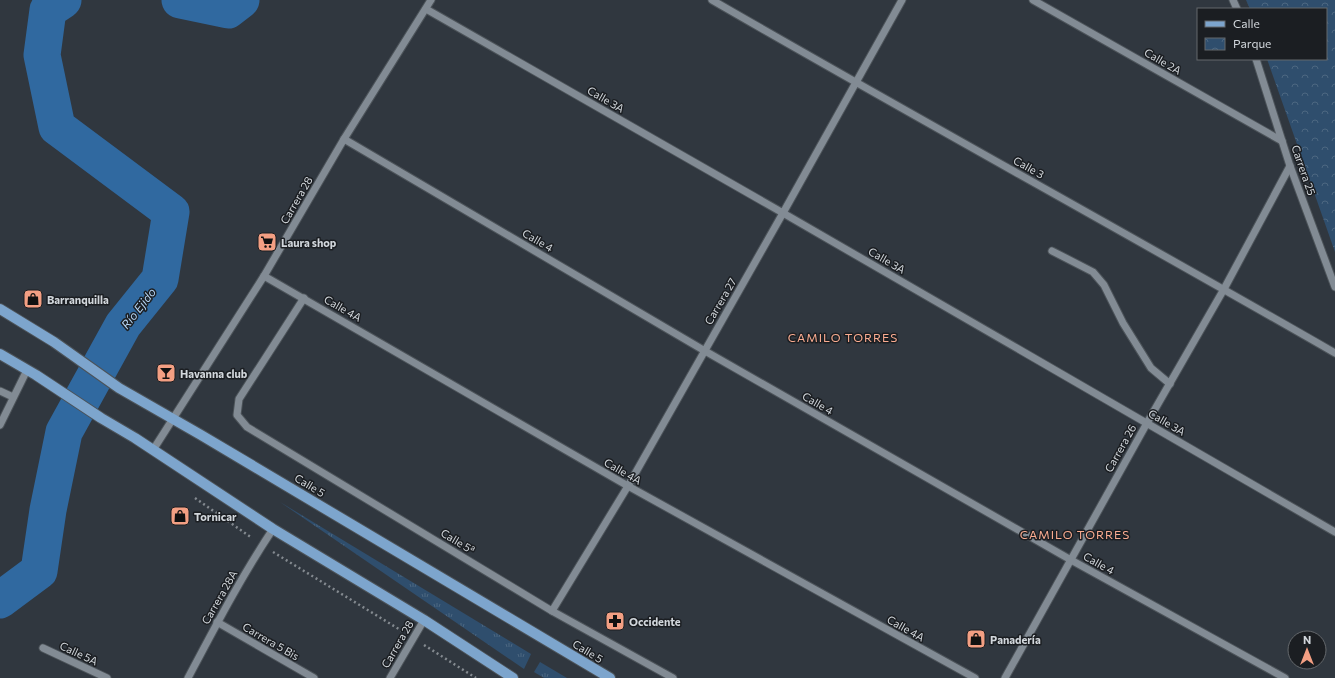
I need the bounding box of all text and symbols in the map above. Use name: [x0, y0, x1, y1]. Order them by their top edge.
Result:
legend: [1197, 8, 1327, 60]
text: Calle: [1233, 16, 1260, 30]
text: Parque: [1233, 36, 1271, 50]
street label: Calle 2A: [1142, 45, 1184, 77]
street label: Calle 3A: [585, 83, 627, 115]
street label: Carrera 25: [1289, 143, 1319, 197]
street label: Calle 3: [1011, 153, 1047, 181]
street label: Carrera 28: [277, 174, 315, 226]
street label: Calle 4: [520, 226, 556, 254]
supermarket icon: Laura shop: [256, 231, 278, 253]
place label: Laura shop: [281, 236, 337, 249]
street label: Calle 3A: [866, 244, 908, 276]
street label: Carrera 27: [701, 275, 739, 327]
water label: Río Ejido: [118, 285, 158, 331]
shop icon: Barranquilla: [22, 288, 44, 310]
street label: Calle 4A: [322, 292, 364, 324]
place label: Barranquilla: [47, 293, 109, 306]
district label: CAMILO TORRES: [788, 330, 898, 344]
bar icon: Havanna club: [155, 362, 177, 384]
place label: Havanna club: [180, 367, 248, 380]
street label: Calle 4: [800, 389, 836, 417]
street label: Calle 3A: [1146, 406, 1188, 438]
street label: Carrera 26: [1102, 422, 1139, 474]
street label: Calle 4A: [602, 455, 644, 487]
street label: Calle 5: [292, 471, 328, 499]
shop icon: Tornicar: [169, 505, 191, 527]
place label: Tornicar: [194, 510, 237, 523]
street label: Calle 5ª: [439, 526, 477, 556]
district label: CAMILO TORRES: [1020, 527, 1130, 541]
street label: Calle 4: [1081, 549, 1117, 577]
street label: Carrera 28A: [198, 567, 240, 626]
pharmacy icon: Occidente: [604, 610, 626, 632]
street label: Calle 4A: [885, 612, 927, 644]
place label: Occidente: [629, 615, 681, 628]
street label: Carrera 28: [378, 618, 416, 670]
street label: Carrera 5 Bis: [240, 620, 302, 662]
shop icon: Panadería: [965, 628, 987, 650]
north arrow: [1287, 630, 1327, 670]
place label: Panadería: [990, 633, 1041, 646]
text: N: [1303, 633, 1311, 646]
street label: Calle 5: [570, 637, 606, 665]
street label: Calle 5A: [58, 639, 100, 668]

